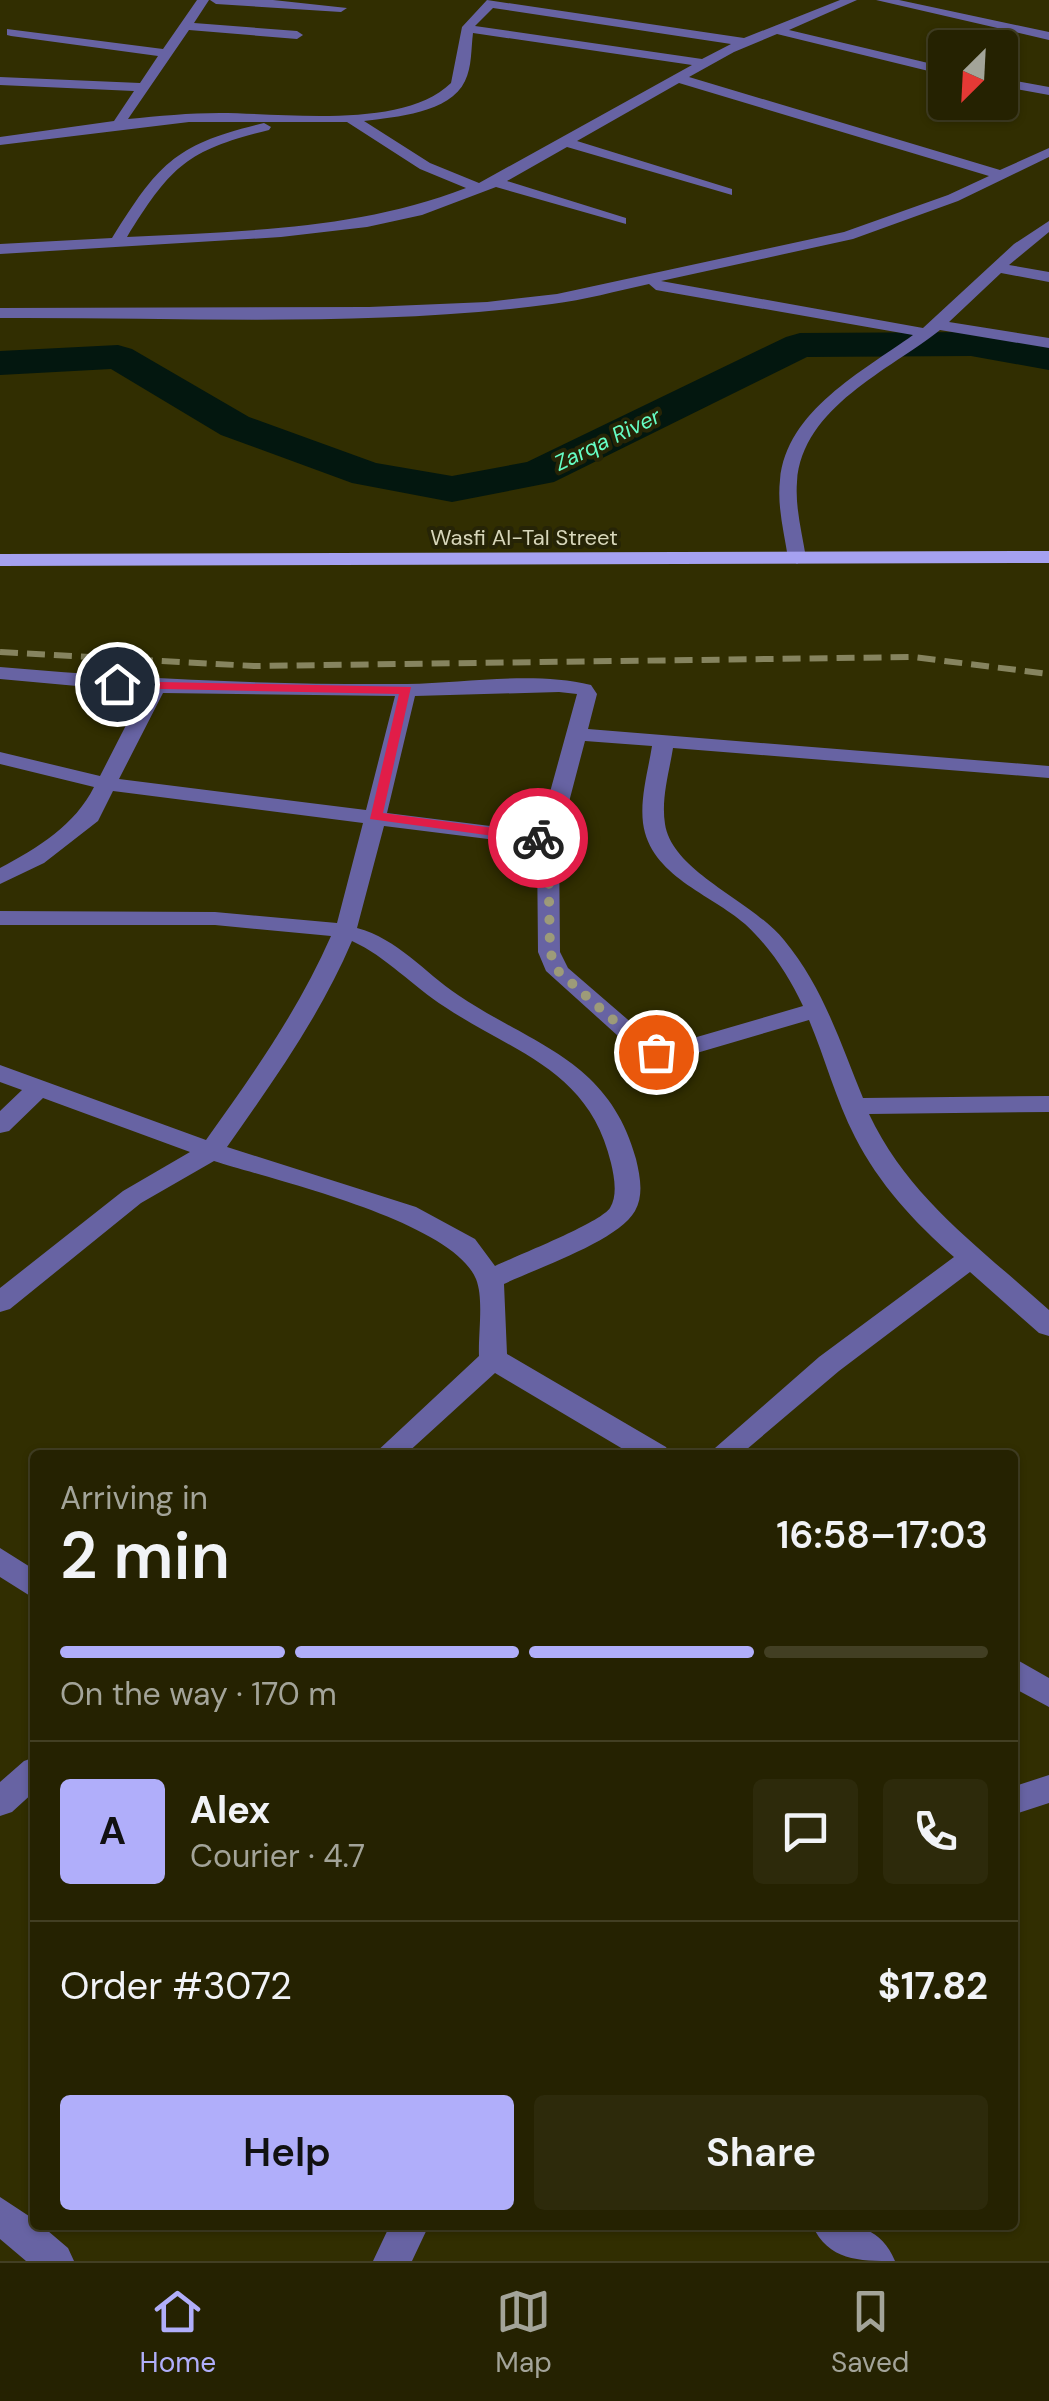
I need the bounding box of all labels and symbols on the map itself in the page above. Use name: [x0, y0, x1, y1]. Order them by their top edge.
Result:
north arrow: [928, 30, 1018, 120]
water label: Zarqa River: [549, 401, 666, 478]
street label: Wasfi Al-Tal Street: [430, 523, 618, 552]
pin: [75, 642, 160, 727]
courier: [488, 788, 588, 888]
pin: [614, 1010, 699, 1095]

